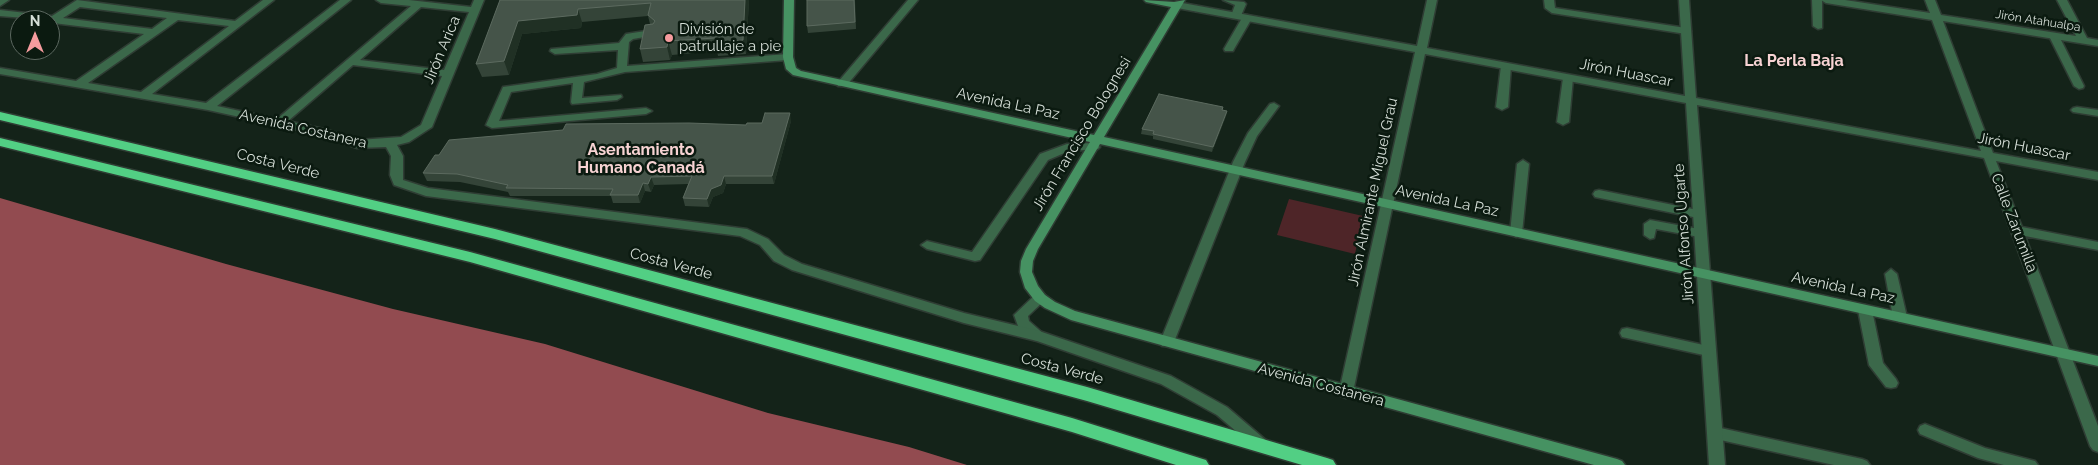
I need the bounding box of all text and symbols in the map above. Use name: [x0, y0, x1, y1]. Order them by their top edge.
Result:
street label: Jirón Atahualpa: [1994, 7, 2082, 35]
north arrow: [10, 10, 60, 60]
text: N: [30, 13, 40, 29]
street label: Jirón Arica: [420, 13, 464, 87]
place label: División de patrullaje a pie: [679, 20, 781, 55]
marker: División de patrullaje a pie: [663, 32, 675, 44]
district label: La Perla Baja: [1744, 51, 1844, 71]
street label: Jirón Francisco Bolognesi: [1029, 54, 1135, 214]
street label: Jirón Huascar: [1578, 55, 1674, 91]
street label: Avenida La Paz: [955, 84, 1061, 124]
street label: Jirón Almirante Miguel Grau: [1344, 96, 1402, 288]
street label: Avenida Costanera: [238, 106, 368, 152]
street label: Jirón Huascar: [1976, 129, 2072, 165]
district label: Asentamiento Humano Canadá: [577, 140, 705, 178]
street label: Costa Verde: [235, 145, 321, 183]
street label: Jirón Alfonso Ugarte: [1670, 163, 1698, 305]
street label: Calle Zarumilla: [1987, 171, 2041, 275]
street label: Avenida La Paz: [1394, 181, 1500, 221]
street label: Costa Verde: [628, 244, 714, 284]
street label: Avenida La Paz: [1790, 268, 1896, 308]
street label: Costa Verde: [1019, 349, 1105, 389]
street label: Avenida Costanera: [1256, 359, 1386, 411]

